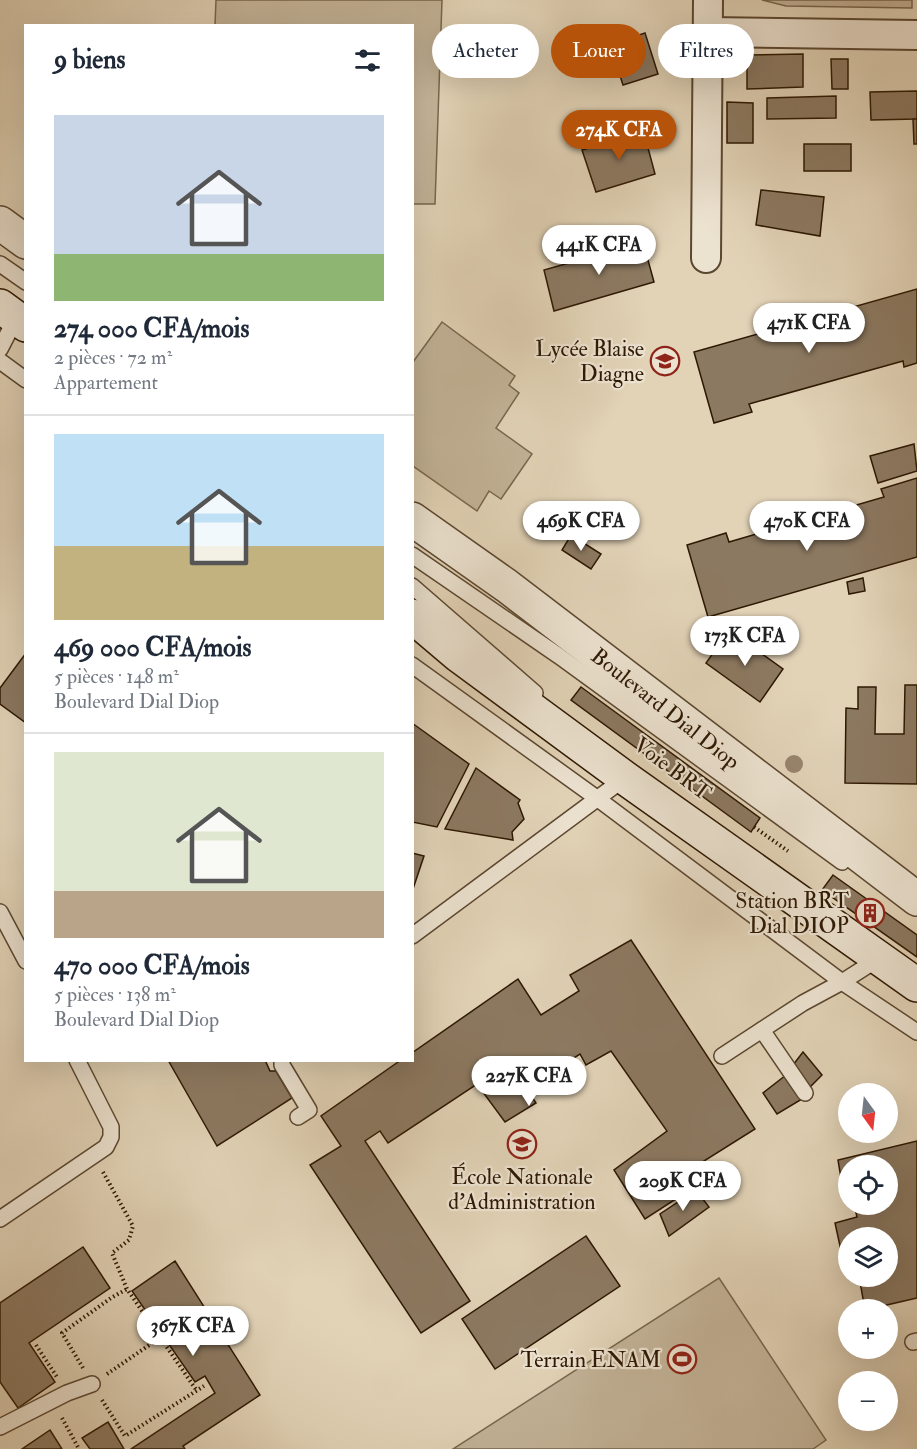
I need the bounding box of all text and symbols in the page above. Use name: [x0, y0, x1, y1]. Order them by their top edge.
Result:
chip: Acheter: [432, 24, 539, 78]
chip: Louer: [551, 24, 646, 78]
chip: Filtres: [658, 24, 754, 78]
text: 9 biens: [54, 44, 125, 76]
icon: filters: [351, 44, 384, 77]
pin: 274K CFA: [557, 110, 681, 161]
text: 274K CFA: [576, 117, 662, 142]
icon: home: [165, 154, 273, 262]
pin: 441K CFA: [537, 225, 661, 276]
text: 441K CFA: [556, 232, 642, 257]
pin: 471K CFA: [747, 303, 871, 354]
text: 471K CFA: [767, 310, 851, 335]
text: 274 000 CFA/mois: [54, 313, 249, 345]
place label: Lycée Blaise Diagne: [535, 335, 644, 388]
text: 2 pièces · 72 m²: [54, 345, 172, 370]
school or university icon: Lycée Blaise Diagne: [649, 345, 681, 377]
text: Appartement: [54, 370, 158, 395]
icon: home: [165, 473, 273, 581]
pin: 469K CFA: [519, 501, 643, 552]
pin: 470K CFA: [745, 501, 869, 552]
text: 469K CFA: [537, 508, 625, 533]
text: 470K CFA: [763, 508, 851, 533]
pin: 173K CFA: [683, 616, 807, 667]
text: 173K CFA: [704, 623, 786, 648]
text: 469 000 CFA/mois: [54, 632, 252, 664]
street label: Boulevard Dial Diop: [585, 642, 746, 776]
text: 5 pièces · 148 m²: [54, 664, 179, 689]
text: Boulevard Dial Diop: [54, 689, 219, 714]
street label: Voie BRT: [628, 731, 717, 807]
icon: home: [165, 791, 273, 899]
place label: Station BRT Dial DIOP: [735, 887, 850, 940]
building icon: Station BRT Dial DIOP: [854, 897, 886, 929]
text: 470 000 CFA/mois: [54, 950, 250, 982]
text: 5 pièces · 138 m²: [54, 982, 176, 1007]
text: Boulevard Dial Diop: [54, 1007, 219, 1032]
pin: 227K CFA: [467, 1056, 591, 1107]
text: 227K CFA: [486, 1063, 572, 1088]
north arrow: [838, 1083, 898, 1143]
map controls: [838, 1083, 898, 1431]
school or university icon: École Nationale d'Administration: [506, 1128, 538, 1160]
button: locate: [838, 1155, 898, 1215]
pin: 209K CFA: [621, 1161, 745, 1212]
place label: École Nationale d'Administration: [448, 1162, 596, 1216]
text: 209K CFA: [639, 1168, 727, 1193]
button: layers: [838, 1227, 898, 1287]
button: +: [838, 1299, 898, 1359]
pin: 367K CFA: [131, 1306, 255, 1357]
text: 367K CFA: [151, 1313, 235, 1338]
sports icon: Terrain ENAM: [666, 1343, 698, 1375]
place label: Terrain ENAM: [521, 1346, 661, 1374]
button: −: [838, 1371, 898, 1431]

